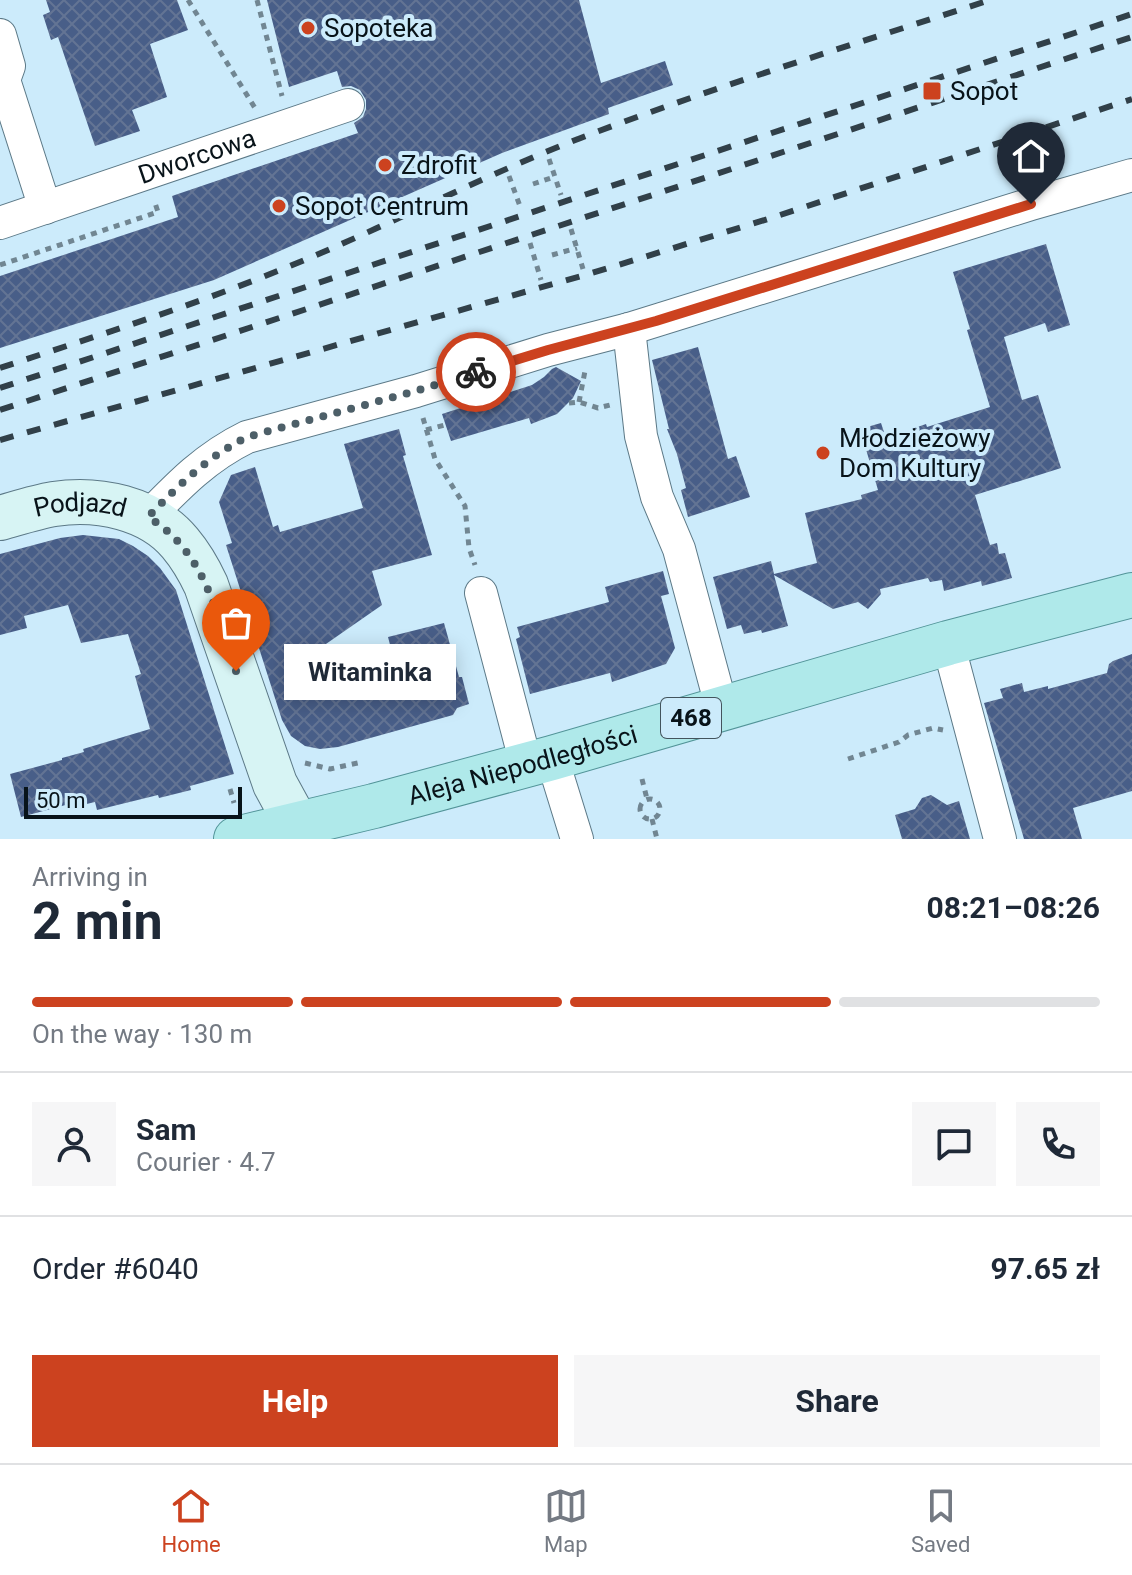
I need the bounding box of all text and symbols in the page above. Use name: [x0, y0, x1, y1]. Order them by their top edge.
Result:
place label: Sopoteka: [324, 13, 433, 43]
marker: Sopoteka: [299, 19, 317, 37]
place label: Sopot: [950, 76, 1018, 106]
marker: Sopot: [921, 80, 943, 102]
street label: Dworcowa: [134, 122, 260, 190]
pin: [997, 122, 1065, 204]
icon: home: [1009, 134, 1053, 178]
place label: Zdrofit: [401, 150, 477, 180]
marker: Zdrofit: [376, 156, 394, 174]
place label: Sopot Centrum: [295, 191, 469, 221]
marker: Sopot Centrum: [270, 197, 288, 215]
courier: [436, 332, 516, 412]
icon: bike: [454, 350, 498, 394]
place label: Młodzieżowy Dom Kultury: [839, 423, 991, 483]
marker: Młodzieżowy Dom Kultury: [814, 444, 832, 462]
street label: Podjazd: [31, 487, 130, 523]
pin: [202, 589, 270, 671]
icon: bag: [214, 601, 258, 645]
callout: Witaminka: [284, 643, 456, 699]
text: Witaminka: [308, 657, 432, 687]
road number: 468: [661, 698, 721, 738]
street label: Aleja Niepodległości: [405, 719, 641, 811]
scale bar: [24, 783, 242, 819]
text: 50 m: [36, 788, 85, 813]
text: Arriving in: [32, 862, 148, 892]
text: 08:21–08:26: [926, 890, 1100, 925]
text: 2 min: [32, 891, 163, 952]
text: On the way · 130 m: [32, 1019, 252, 1049]
button: person: [32, 1102, 116, 1186]
button: chat: [912, 1102, 996, 1186]
button: phone: [1016, 1102, 1100, 1186]
text: Sam: [136, 1112, 197, 1147]
text: Courier · 4.7: [136, 1147, 276, 1177]
text: Order #6040: [32, 1251, 199, 1286]
text: 97.65 zł: [991, 1251, 1100, 1286]
button: Help: [32, 1355, 558, 1447]
button: Share: [574, 1355, 1100, 1447]
tab: Home: [162, 1484, 221, 1557]
tab: Map: [544, 1484, 588, 1557]
tab: Saved: [911, 1484, 970, 1557]

